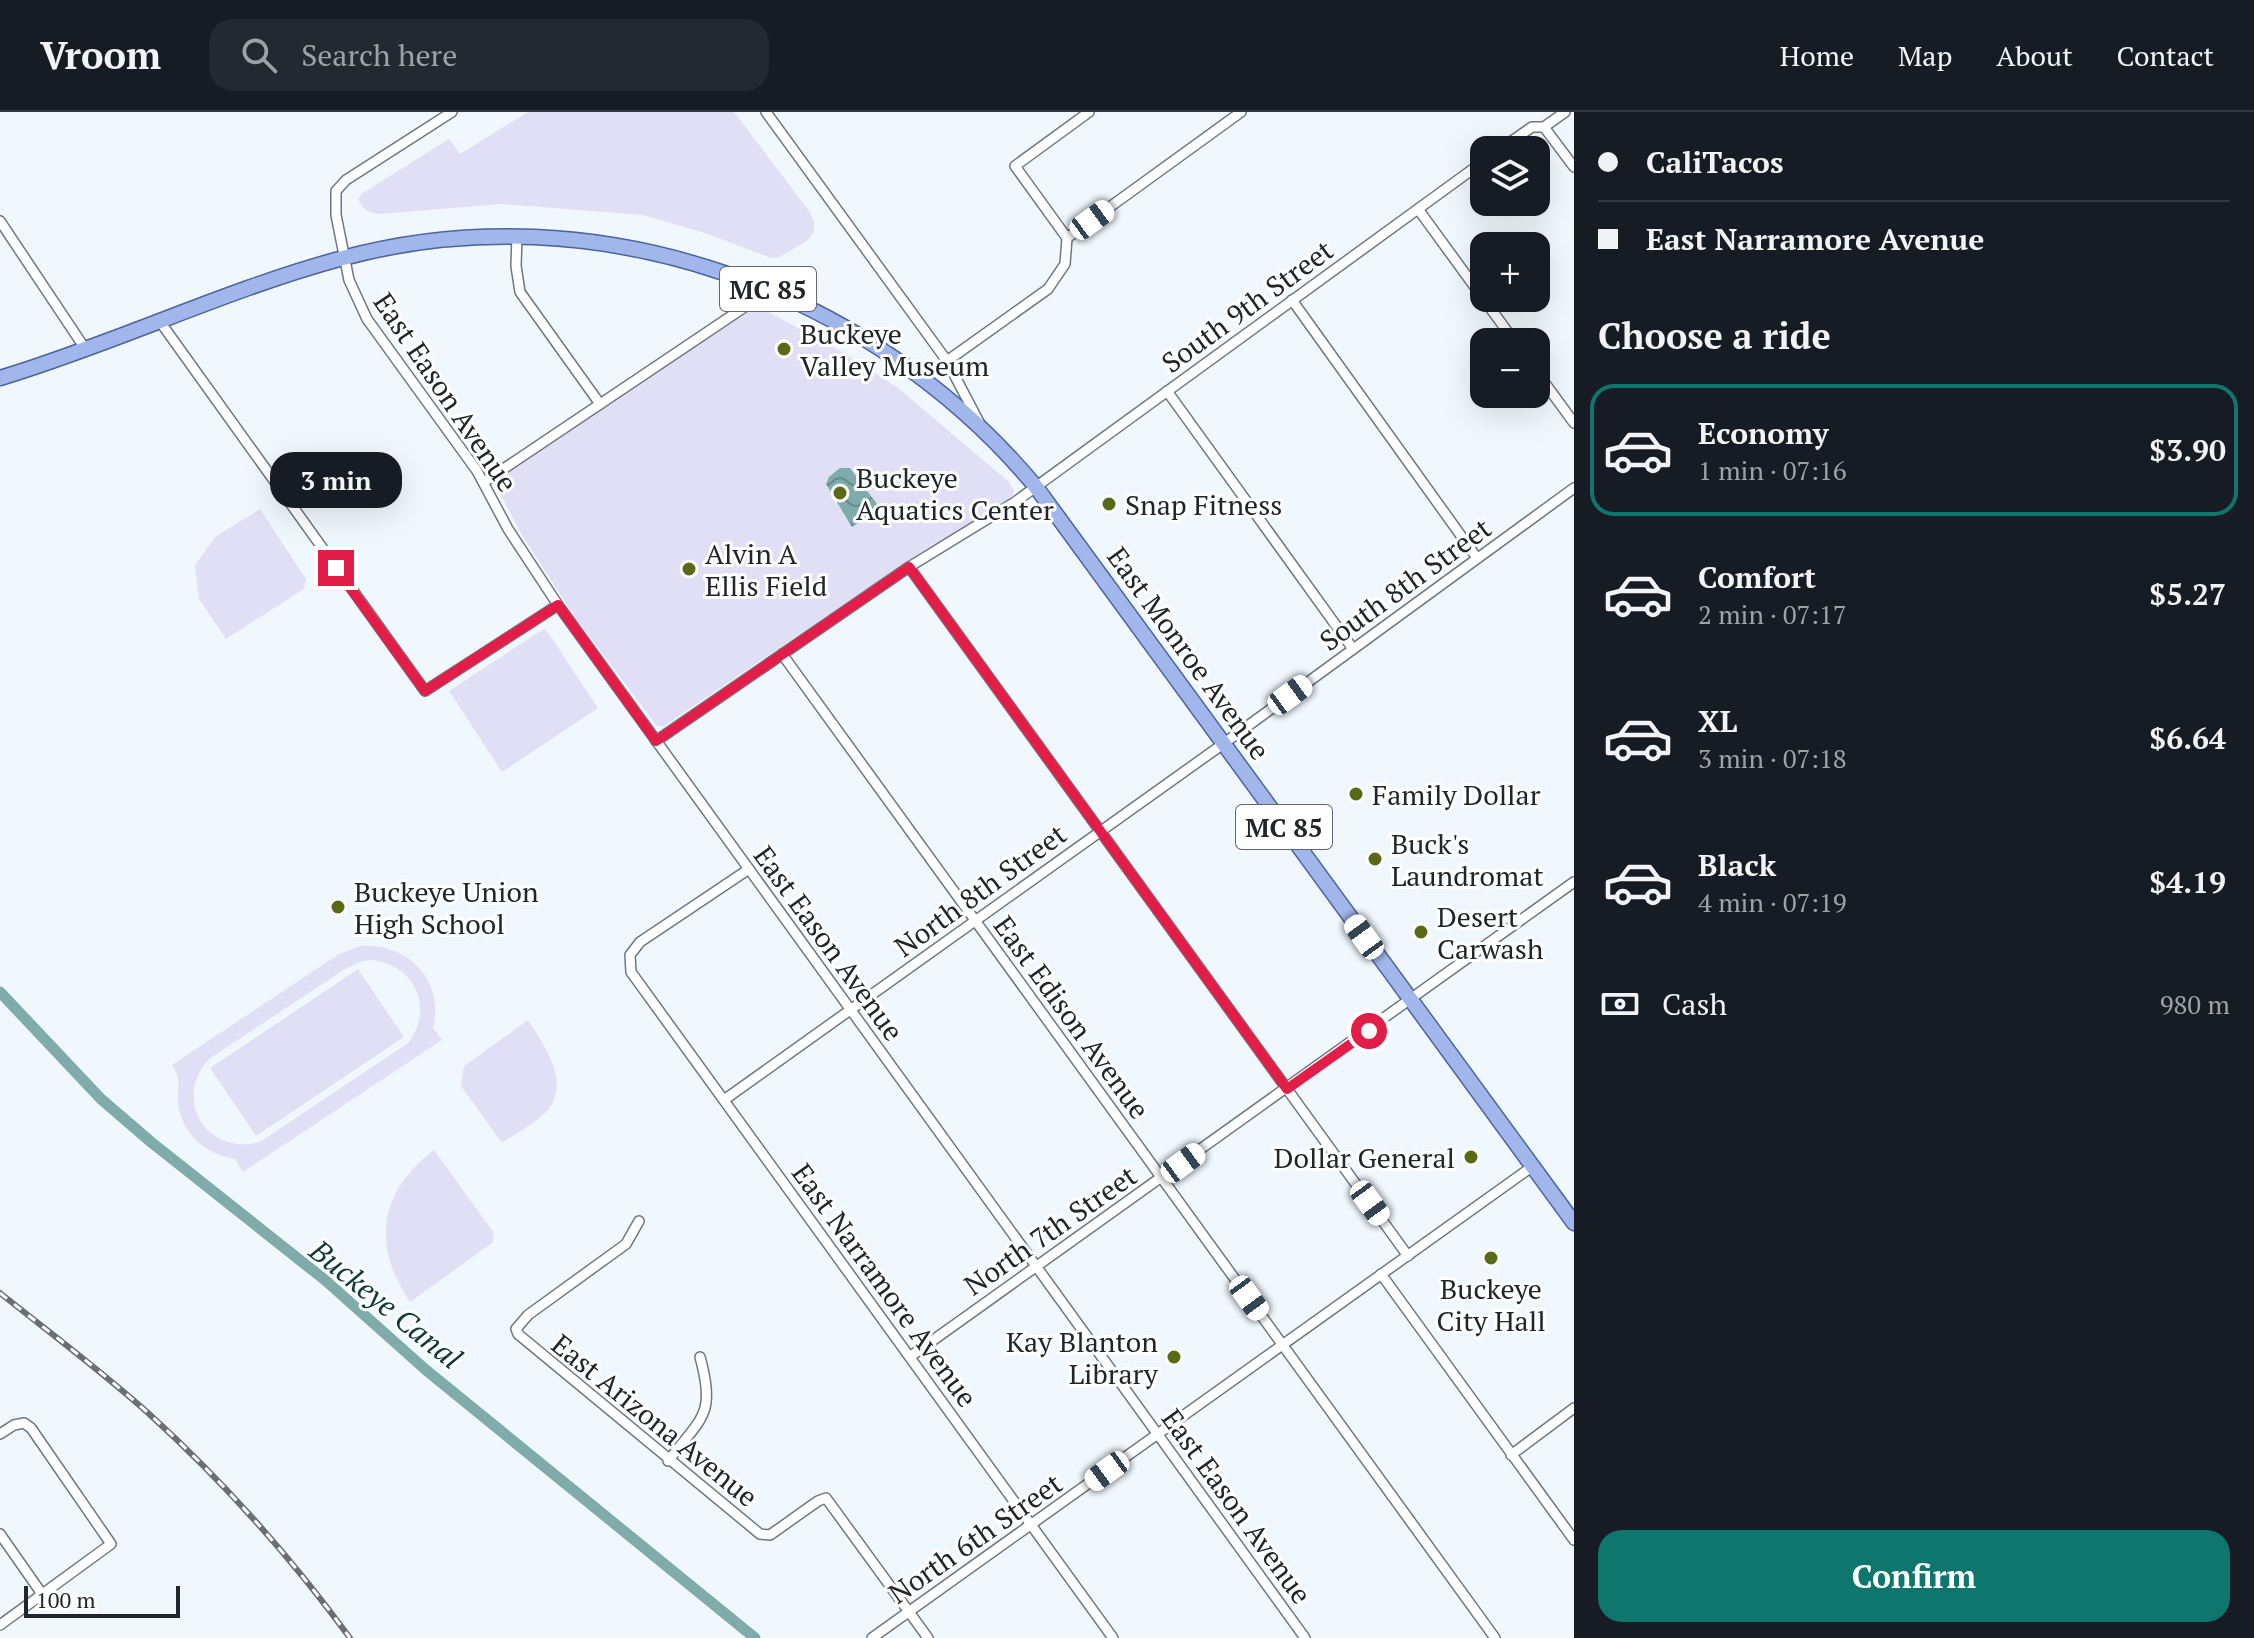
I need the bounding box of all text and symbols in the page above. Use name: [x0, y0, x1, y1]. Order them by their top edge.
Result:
search box: [209, 19, 769, 91]
text: Vroom: [40, 30, 161, 80]
icon: search: [237, 33, 281, 77]
text: Search here: [301, 35, 457, 75]
text: Home: [1780, 37, 1854, 74]
text: Map: [1898, 37, 1952, 74]
text: About: [1996, 37, 2073, 74]
text: Contact: [2117, 37, 2214, 74]
map controls: [1470, 136, 1550, 408]
button: layers: [1470, 136, 1550, 216]
text: CaliTacos: [1646, 142, 1783, 182]
car: [1066, 196, 1118, 244]
text: East Narramore Avenue: [1646, 219, 1984, 259]
street label: South 9th Street: [1154, 231, 1341, 381]
button: +: [1470, 232, 1550, 312]
road number: MC 85: [720, 267, 816, 311]
street label: East Eason Avenue: [366, 285, 526, 499]
text: Choose a ride: [1598, 312, 1831, 359]
place label: Buckeye Valley Museum: [800, 315, 989, 384]
button: −: [1470, 328, 1550, 408]
marker: Buckeye Valley Museum: [775, 340, 793, 358]
text: Economy: [1698, 413, 1829, 453]
icon: car: [1602, 414, 1674, 486]
text: $3.90: [2149, 430, 2226, 470]
callout: 3 min: [270, 452, 402, 508]
text: 1 min · 07:16: [1698, 453, 1847, 487]
place label: Buckeye Aquatics Center: [856, 459, 1054, 528]
text: 3 min: [300, 463, 372, 497]
marker: Buckeye Aquatics Center: [831, 484, 849, 502]
place label: Snap Fitness: [1125, 486, 1282, 523]
marker: Snap Fitness: [1100, 495, 1118, 513]
street label: South 8th Street: [1312, 509, 1499, 659]
place label: Alvin A Ellis Field: [705, 535, 827, 604]
street label: East Monroe Avenue: [1099, 539, 1279, 767]
route end: [318, 550, 354, 586]
text: Comfort: [1698, 557, 1816, 597]
icon: car: [1602, 558, 1674, 630]
marker: Alvin A Ellis Field: [680, 560, 698, 578]
text: $5.27: [2149, 574, 2226, 614]
text: 2 min · 07:17: [1698, 597, 1847, 631]
car: [1264, 671, 1316, 719]
text: XL: [1698, 701, 1737, 741]
icon: car: [1602, 702, 1674, 774]
text: $6.64: [2149, 718, 2226, 758]
text: 3 min · 07:18: [1698, 741, 1847, 775]
place label: Family Dollar: [1372, 776, 1541, 813]
marker: Family Dollar: [1347, 785, 1365, 803]
road number: MC 85: [1236, 805, 1332, 849]
street label: North 8th Street: [887, 815, 1074, 965]
place label: Buck's Laundromat: [1391, 825, 1544, 894]
street label: East Eason Avenue: [746, 838, 912, 1048]
text: Black: [1698, 845, 1776, 885]
icon: car: [1602, 846, 1674, 918]
marker: Buck's Laundromat: [1366, 850, 1384, 868]
text: $4.19: [2149, 862, 2226, 902]
place label: Buckeye Union High School: [354, 873, 539, 942]
text: 4 min · 07:19: [1698, 885, 1847, 919]
marker: Buckeye Union High School: [329, 898, 347, 916]
place label: Desert Carwash: [1437, 898, 1543, 967]
street label: East Edison Avenue: [986, 908, 1158, 1126]
car: [1340, 911, 1388, 963]
marker: Desert Carwash: [1412, 923, 1430, 941]
icon: cash: [1598, 982, 1642, 1026]
text: Cash: [1662, 984, 1727, 1024]
text: 980 m: [2160, 987, 2230, 1021]
route start: [1351, 1013, 1387, 1049]
car: [1157, 1139, 1209, 1187]
place label: Dollar General: [1274, 1139, 1455, 1176]
marker: Dollar General: [1462, 1148, 1480, 1166]
street label: East Narramore Avenue: [784, 1156, 986, 1414]
street label: North 7th Street: [956, 1156, 1144, 1303]
car: [1346, 1177, 1394, 1229]
water label: Buckeye Canal: [301, 1230, 471, 1378]
marker: Buckeye City Hall: [1482, 1249, 1500, 1267]
place label: Buckeye City Hall: [1436, 1270, 1546, 1339]
car: [1225, 1272, 1273, 1324]
place label: Kay Blanton Library: [1006, 1323, 1159, 1392]
street label: East Arizona Avenue: [544, 1325, 766, 1515]
marker: Kay Blanton Library: [1165, 1348, 1183, 1366]
street label: East Eason Avenue: [1154, 1401, 1320, 1611]
car: [1081, 1447, 1133, 1495]
street label: North 6th Street: [881, 1464, 1070, 1612]
button: Confirm: [1598, 1530, 2230, 1622]
scale bar: [24, 1582, 180, 1618]
text: 100 m: [36, 1585, 96, 1614]

